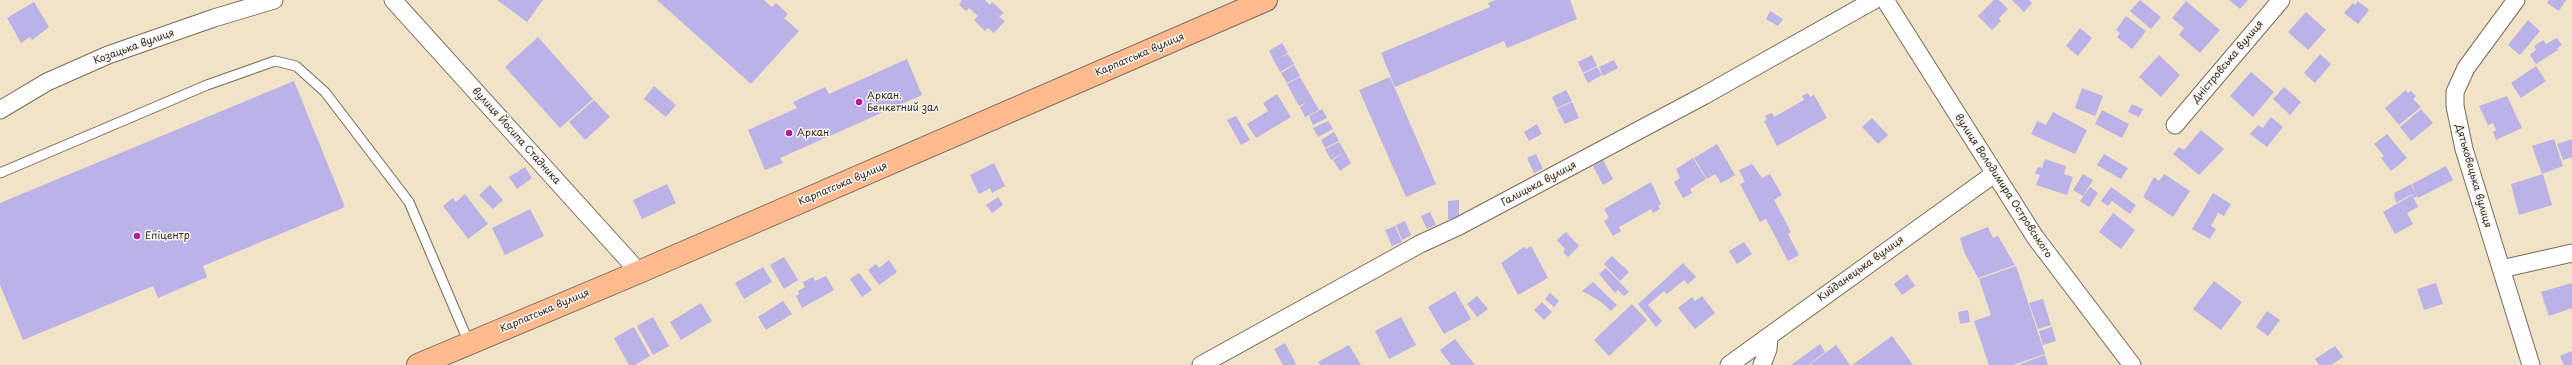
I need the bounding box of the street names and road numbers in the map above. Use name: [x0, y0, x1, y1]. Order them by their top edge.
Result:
street label: Дністровська вулиця: [2190, 18, 2266, 106]
street label: Козацька вулиця: [92, 27, 176, 67]
street label: Карпатська вулиця: [1094, 31, 1186, 79]
street label: вулиця Йосипа Стадника: [469, 85, 563, 187]
street label: вулиця Володимира Островського: [1952, 112, 2054, 260]
street label: Дятьковецька вулиця: [2452, 123, 2494, 229]
street label: Галицька вулиця: [1499, 159, 1579, 209]
street label: Карпатська вулиця: [797, 160, 889, 208]
street label: Кийданецька вулиця: [1816, 234, 1906, 304]
street label: Карпатська вулиця: [499, 287, 591, 335]

